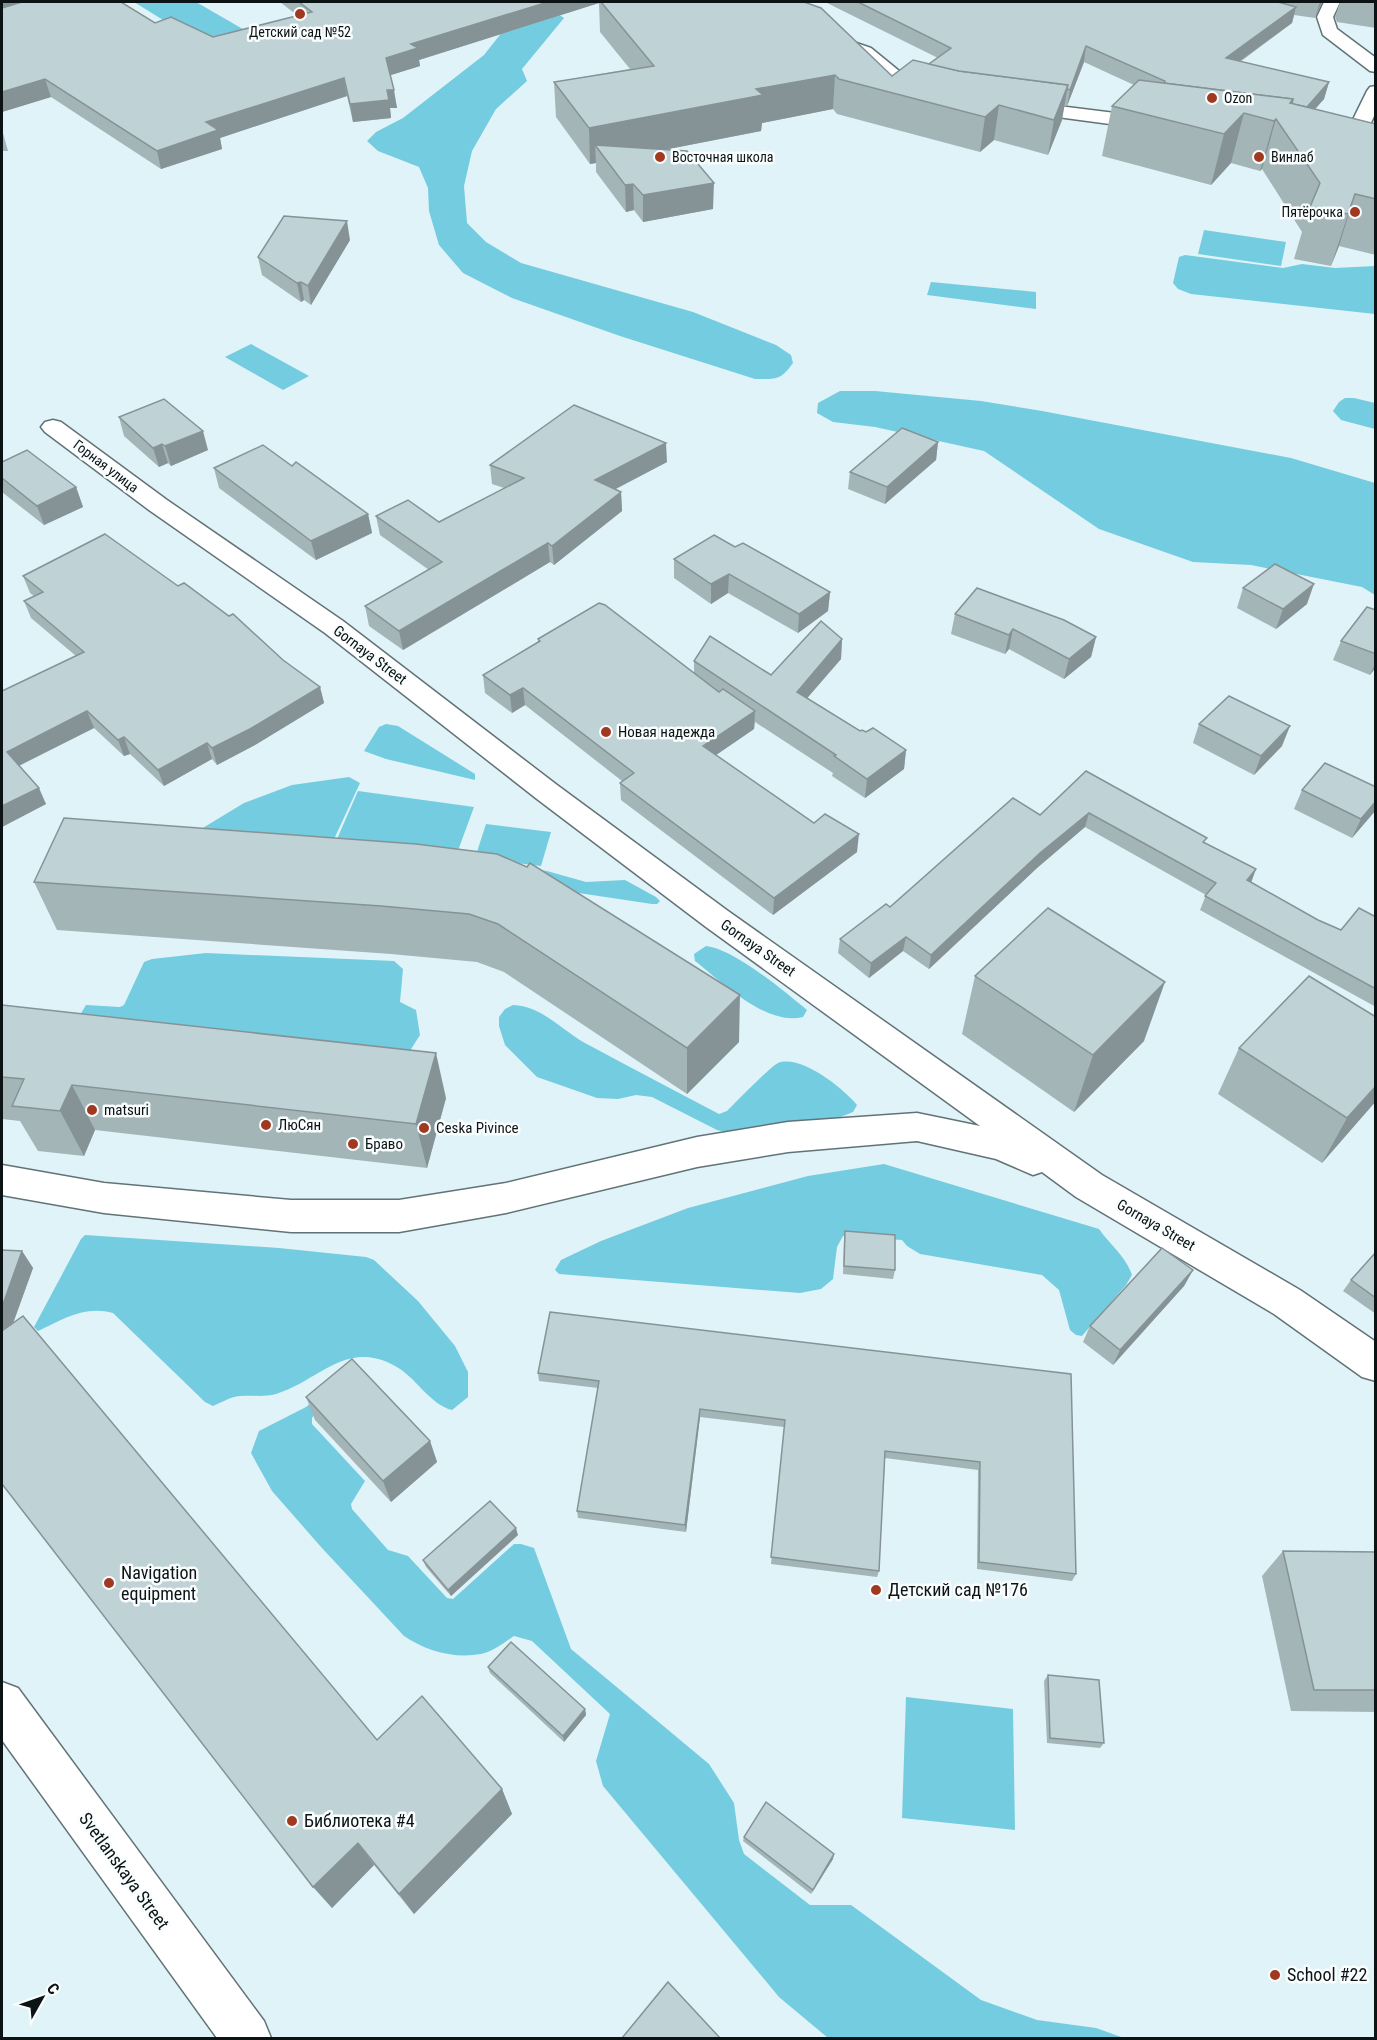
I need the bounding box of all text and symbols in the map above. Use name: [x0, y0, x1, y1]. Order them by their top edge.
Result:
marker: Детский сад №52: [293, 7, 307, 21]
place label: Детский сад №52: [249, 24, 351, 40]
place label: Ozon: [1224, 90, 1252, 106]
marker: Ozon: [1205, 91, 1219, 105]
place label: Восточная школа: [672, 149, 774, 165]
place label: Винлаб: [1271, 149, 1314, 165]
marker: Восточная школа: [653, 150, 667, 164]
marker: Винлаб: [1252, 150, 1266, 164]
place label: Пятёрочка: [1282, 204, 1343, 220]
marker: Пятёрочка: [1348, 205, 1362, 219]
street label: Горная улица: [70, 436, 142, 496]
street label: Gornaya Street: [330, 622, 410, 688]
place label: Новая надежда: [618, 723, 715, 741]
marker: Новая надежда: [599, 725, 613, 739]
street label: Gornaya Street: [717, 916, 799, 980]
place label: matsuri: [104, 1101, 149, 1119]
marker: matsuri: [85, 1103, 99, 1117]
place label: ЛюСян: [278, 1116, 321, 1134]
marker: ЛюСян: [259, 1118, 273, 1132]
place label: Ceska Pivince: [436, 1119, 519, 1137]
marker: Ceska Pivince: [417, 1121, 431, 1135]
place label: Браво: [365, 1135, 403, 1153]
marker: Браво: [346, 1137, 360, 1151]
street label: Gornaya Street: [1114, 1195, 1198, 1255]
place label: Navigation equipment: [121, 1562, 197, 1604]
marker: Navigation equipment: [102, 1576, 116, 1590]
place label: Детский сад №176: [888, 1579, 1028, 1600]
marker: Детский сад №176: [869, 1583, 883, 1597]
street label: Svetlanskaya Street: [75, 1808, 174, 1933]
place label: Библиотека #4: [304, 1810, 415, 1831]
marker: Библиотека #4: [285, 1814, 299, 1828]
place label: School #22: [1287, 1964, 1367, 1985]
north arrow: [12, 1968, 72, 2028]
marker: School #22: [1268, 1968, 1282, 1982]
text: С: [43, 1979, 63, 1998]

